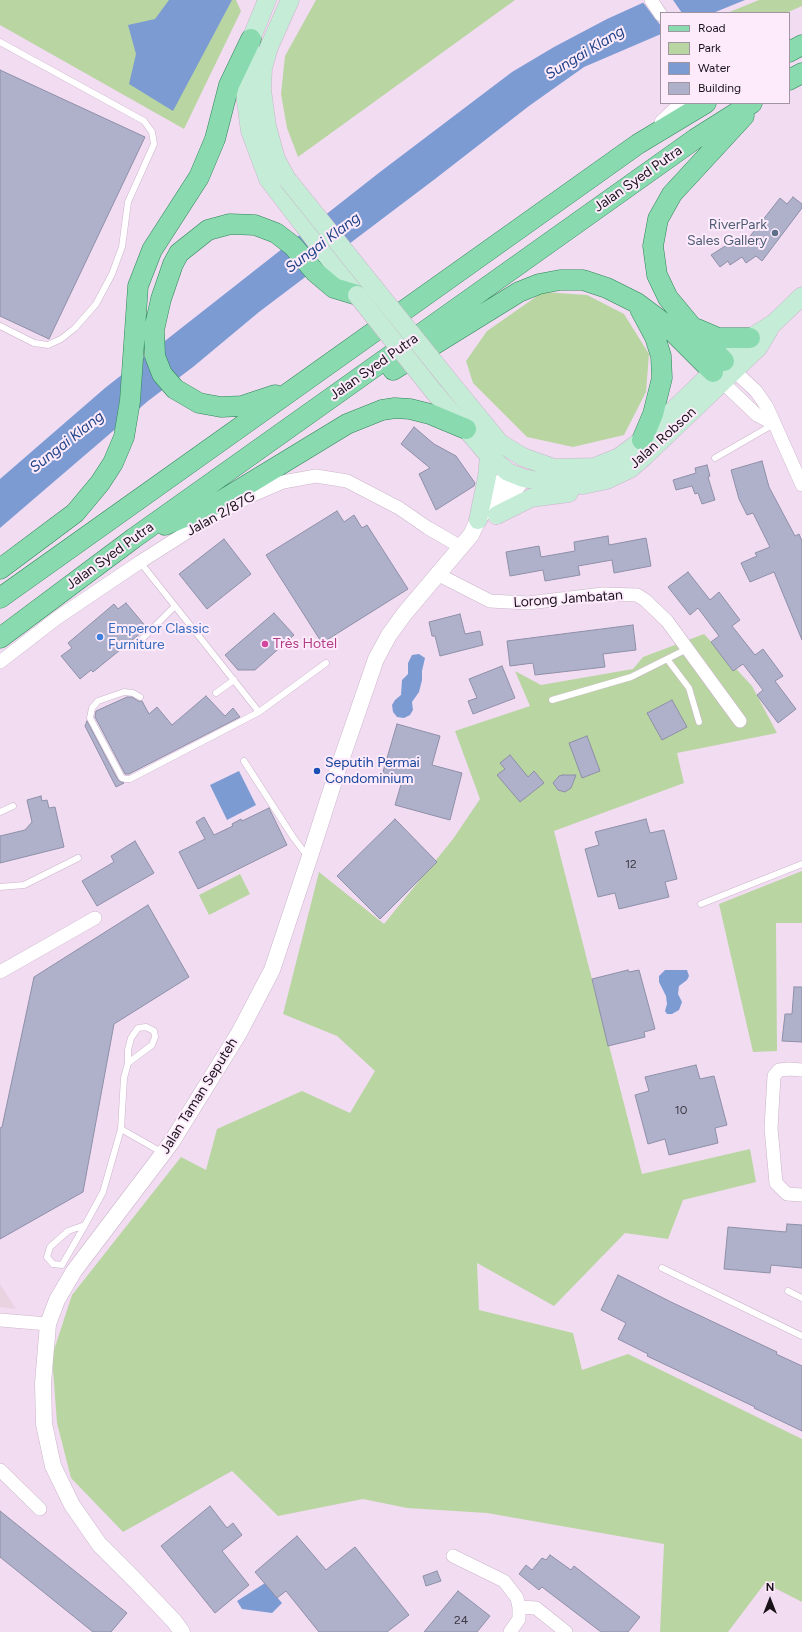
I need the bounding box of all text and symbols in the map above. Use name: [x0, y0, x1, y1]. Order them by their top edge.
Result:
legend: [660, 12, 790, 104]
text: Road: [698, 21, 726, 35]
water label: Sungai Klang: [542, 22, 628, 84]
text: Park: [698, 41, 721, 55]
text: Water: [698, 61, 730, 75]
text: Building: [698, 81, 741, 95]
street label: Jalan Syed Putra: [591, 142, 685, 216]
water label: Sungai Klang: [282, 209, 364, 277]
place label: RiverPark Sales Gallery: [687, 217, 767, 250]
marker: RiverPark Sales Gallery: [770, 228, 780, 238]
street label: Jalan Syed Putra: [327, 330, 421, 404]
street label: Jalan Robson: [626, 404, 700, 472]
water label: Sungai Klang: [26, 407, 108, 477]
street label: Jalan 2/87G: [184, 488, 258, 540]
street label: Jalan Syed Putra: [63, 519, 157, 593]
street label: Lorong Jambatan: [513, 587, 623, 611]
place label: Emperor Classic Furniture: [108, 621, 209, 654]
marker: Emperor Classic Furniture: [95, 632, 105, 642]
place label: Très Hotel: [273, 636, 337, 652]
marker: Très Hotel: [260, 639, 270, 649]
place label: Seputih Permai Condominium: [325, 755, 420, 788]
marker: Seputih Permai Condominium: [312, 766, 322, 776]
house number: 12: [625, 857, 637, 871]
street label: Jalan Taman Seputeh: [157, 1035, 241, 1157]
house number: 10: [675, 1103, 687, 1117]
north arrow: [750, 1580, 790, 1620]
text: N: [766, 1581, 774, 1594]
house number: 24: [454, 1613, 468, 1627]

